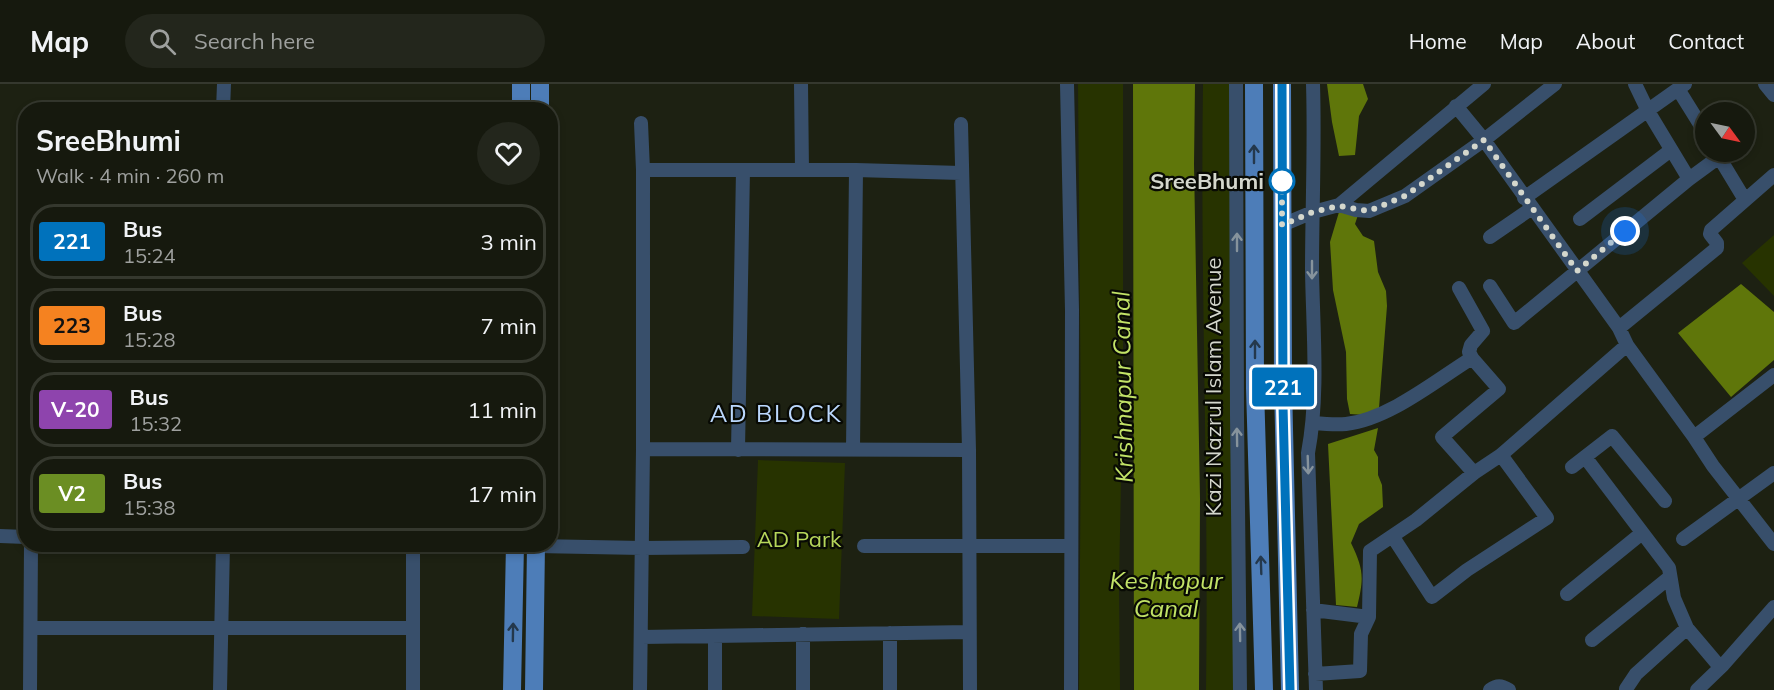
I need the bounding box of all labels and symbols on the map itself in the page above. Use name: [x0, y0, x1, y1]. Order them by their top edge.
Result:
north arrow: [1695, 102, 1755, 162]
one-way arrow: [1248, 144, 1260, 164]
place label: SreeBhumi: [1150, 167, 1264, 195]
marker: SreeBhumi: [1269, 168, 1295, 194]
your location: [1610, 216, 1640, 246]
one-way arrow: [1231, 232, 1243, 252]
street label: Kazi Nazrul Islam Avenue: [1199, 258, 1227, 517]
one-way arrow: [1306, 260, 1318, 280]
water label: Krishnapur Canal: [1105, 291, 1139, 483]
one-way arrow: [1249, 339, 1261, 359]
line badge: 221: [1248, 368, 1318, 406]
district label: AD BLOCK: [710, 398, 842, 428]
one-way arrow: [1231, 427, 1243, 447]
one-way arrow: [1302, 454, 1314, 474]
park label: AD Park: [757, 525, 842, 553]
one-way arrow: [1255, 555, 1267, 575]
water label: Keshtopur Canal: [1110, 565, 1224, 623]
one-way arrow: [507, 622, 519, 642]
one-way arrow: [1234, 622, 1246, 642]

